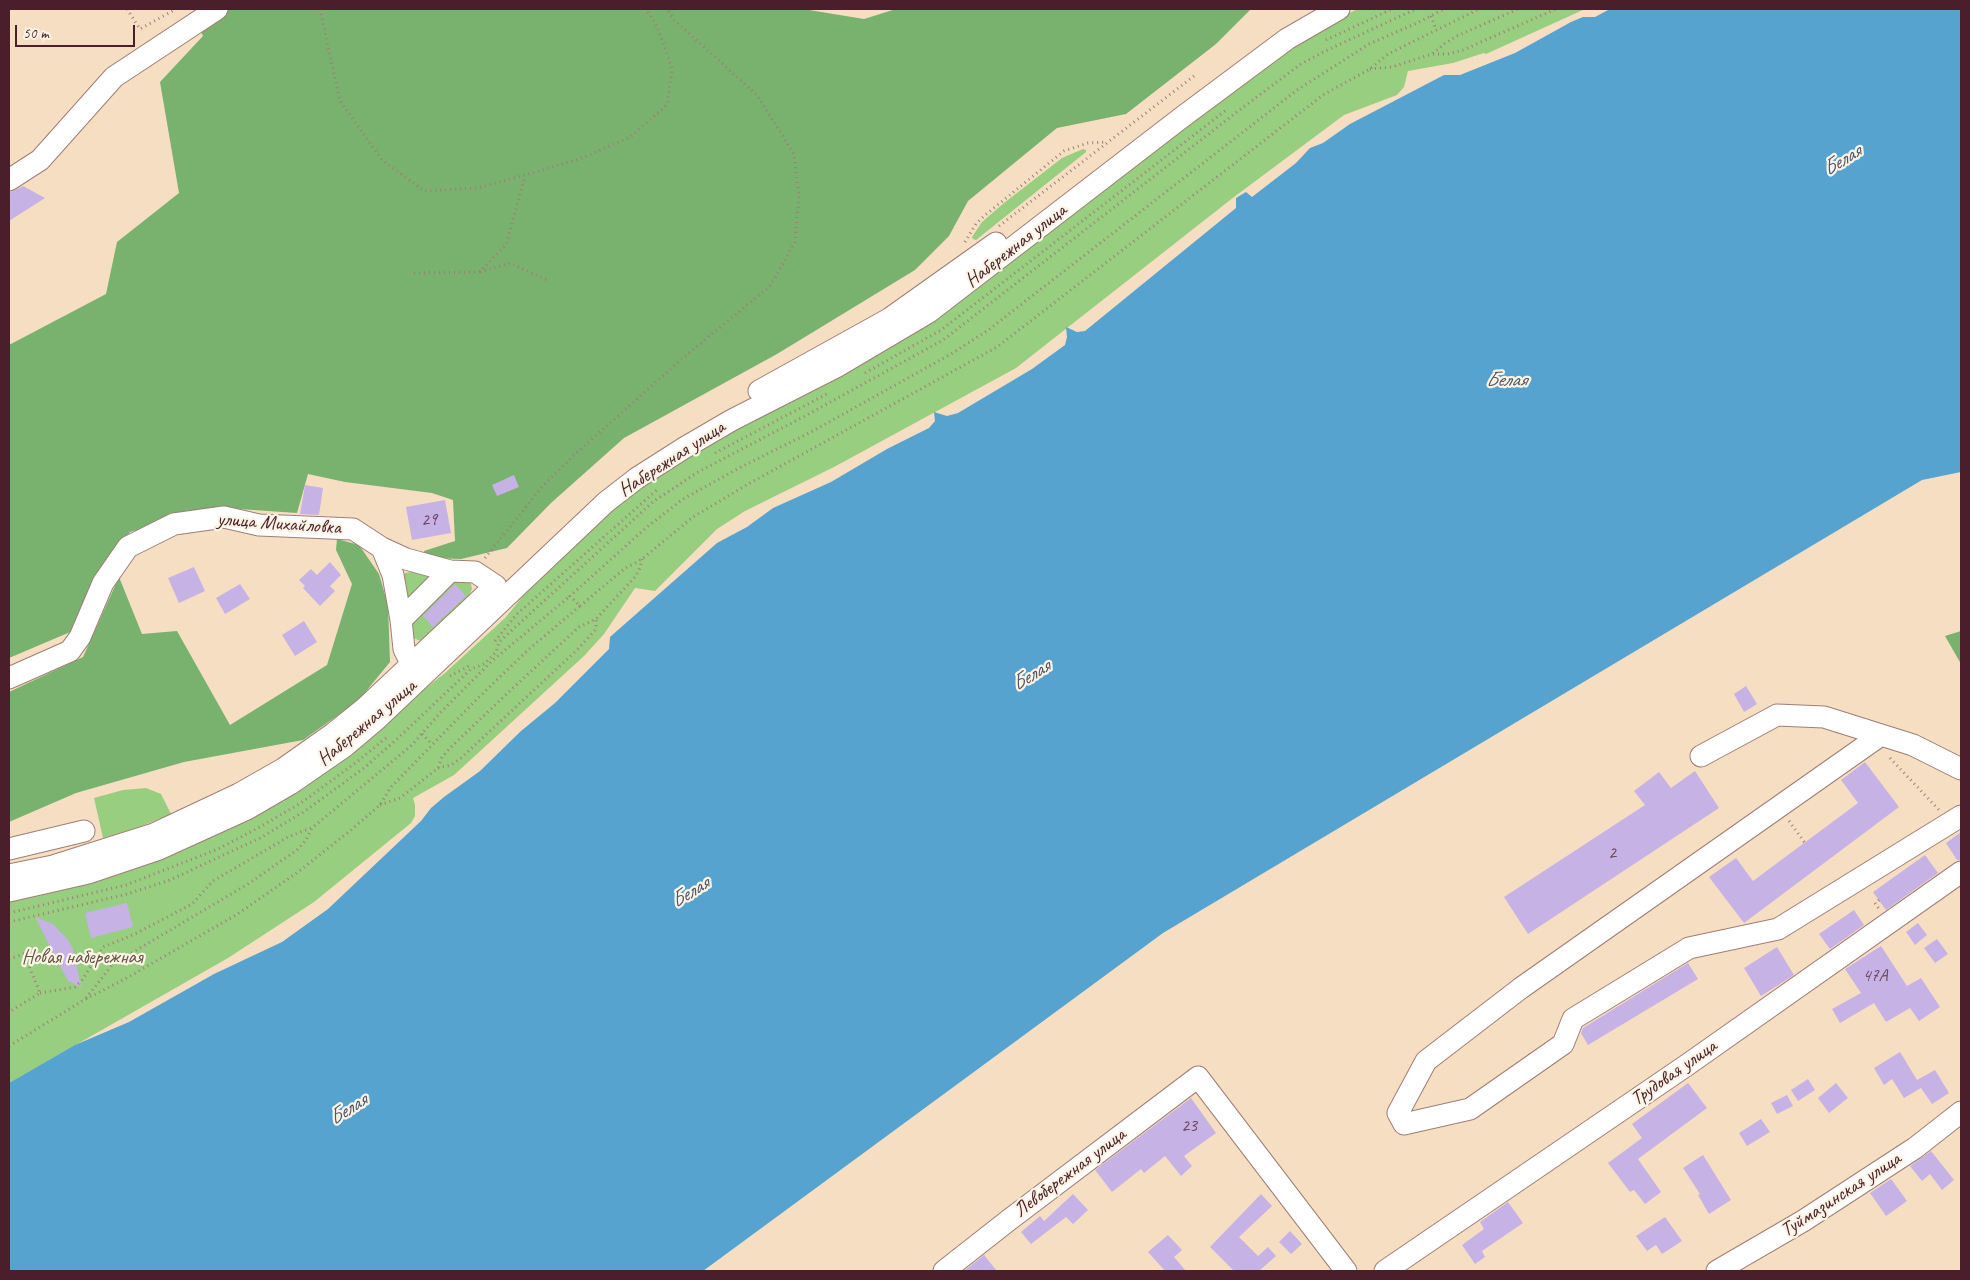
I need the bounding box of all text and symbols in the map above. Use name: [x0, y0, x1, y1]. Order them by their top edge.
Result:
scale bar: [18, 15, 138, 47]
text: 50 m: [23, 24, 49, 43]
water label: Белая: [1818, 140, 1866, 182]
street label: Набережная улица: [960, 199, 1072, 293]
water label: Белая: [1486, 367, 1526, 393]
street label: Набережная улица: [614, 416, 730, 502]
street label: улица Михайловка: [216, 508, 342, 540]
house number: 29: [421, 509, 437, 531]
water label: Белая: [1007, 655, 1055, 697]
street label: Набережная улица: [312, 675, 422, 771]
house number: 2: [1608, 842, 1616, 864]
water label: Белая: [666, 872, 714, 914]
park label: Новая набережная: [22, 946, 142, 970]
house number: 47А: [1862, 965, 1888, 987]
street label: Трудовая улица: [1626, 1035, 1722, 1111]
water label: Белая: [324, 1088, 372, 1132]
house number: 23: [1181, 1115, 1197, 1137]
street label: Левобережная улица: [1009, 1123, 1131, 1223]
street label: Туймазинская улица: [1776, 1147, 1906, 1243]

